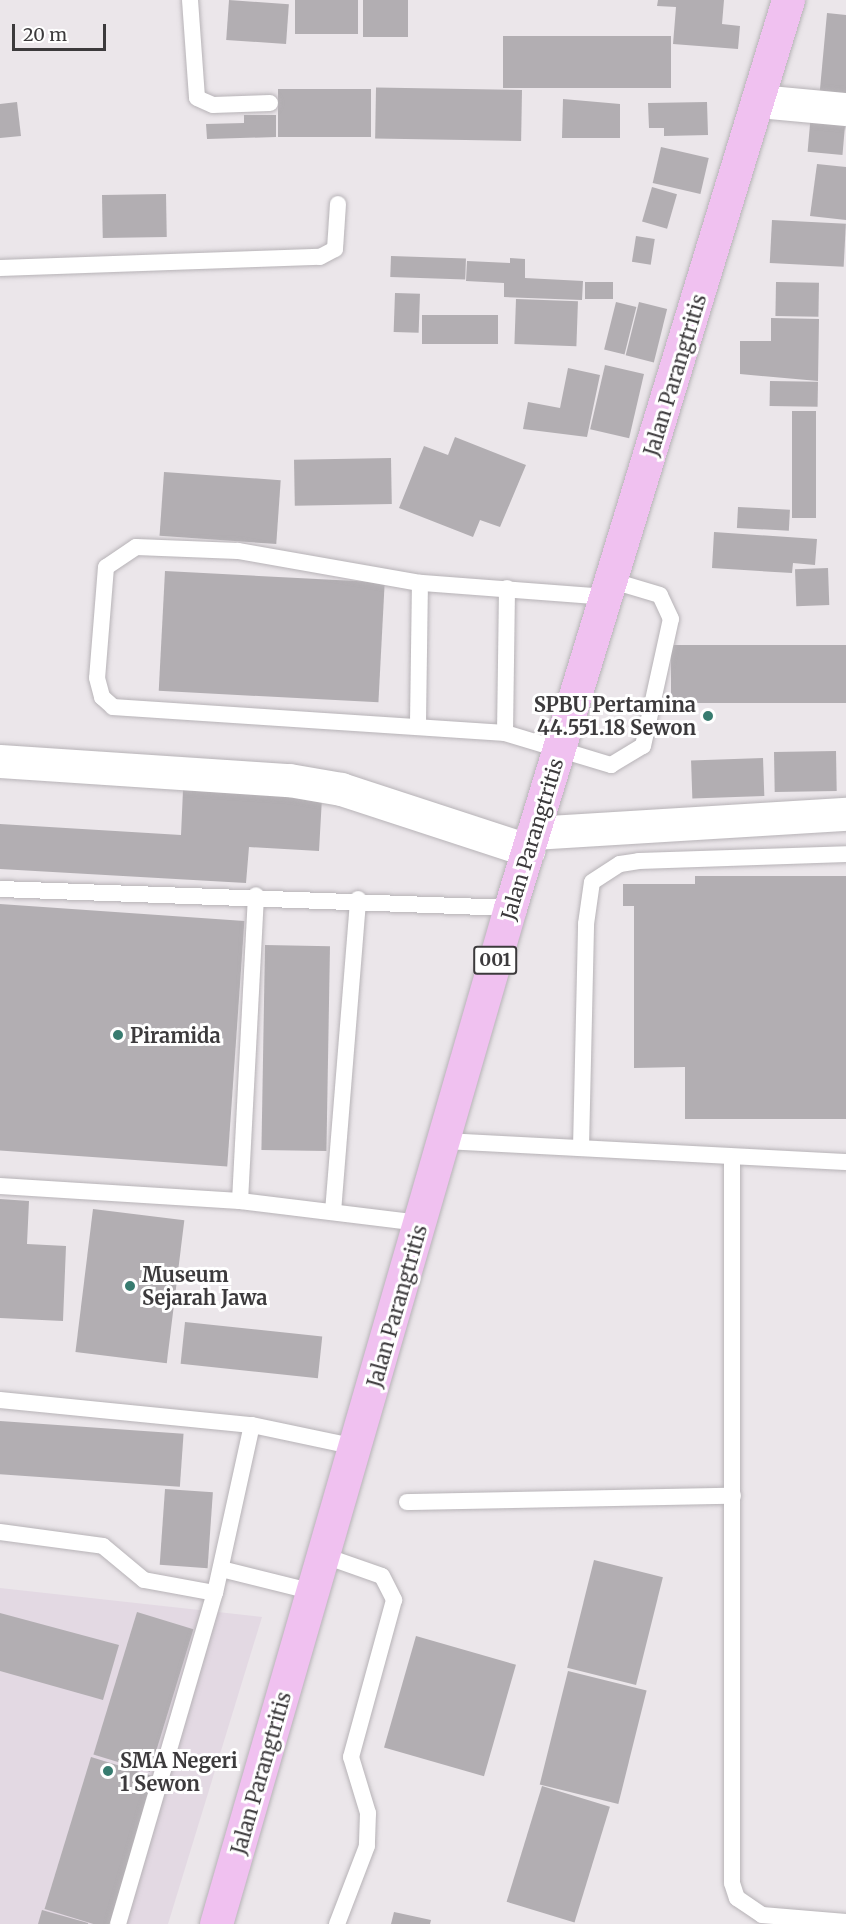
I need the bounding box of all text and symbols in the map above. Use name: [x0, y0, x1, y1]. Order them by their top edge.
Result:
scale bar: [15, 12, 110, 50]
text: 20 m: [23, 23, 67, 46]
street label: Jalan Parangtritis: [639, 291, 711, 459]
place label: SPBU Pertamina 44.551.18 Sewon: [534, 692, 696, 739]
marker: SPBU Pertamina 44.551.18 Sewon: [701, 709, 715, 723]
street label: Jalan Parangtritis: [496, 755, 568, 923]
road number: 001: [472, 945, 518, 975]
place label: Piramida: [130, 1023, 221, 1047]
marker: Piramida: [111, 1028, 125, 1042]
street label: Jalan Parangtritis: [362, 1222, 432, 1390]
place label: Museum Sejarah Jawa: [142, 1262, 268, 1309]
marker: Museum Sejarah Jawa: [123, 1279, 137, 1293]
street label: Jalan Parangtritis: [226, 1689, 296, 1857]
place label: SMA Negeri 1 Sewon: [120, 1748, 238, 1795]
marker: SMA Negeri 1 Sewon: [101, 1764, 115, 1778]

